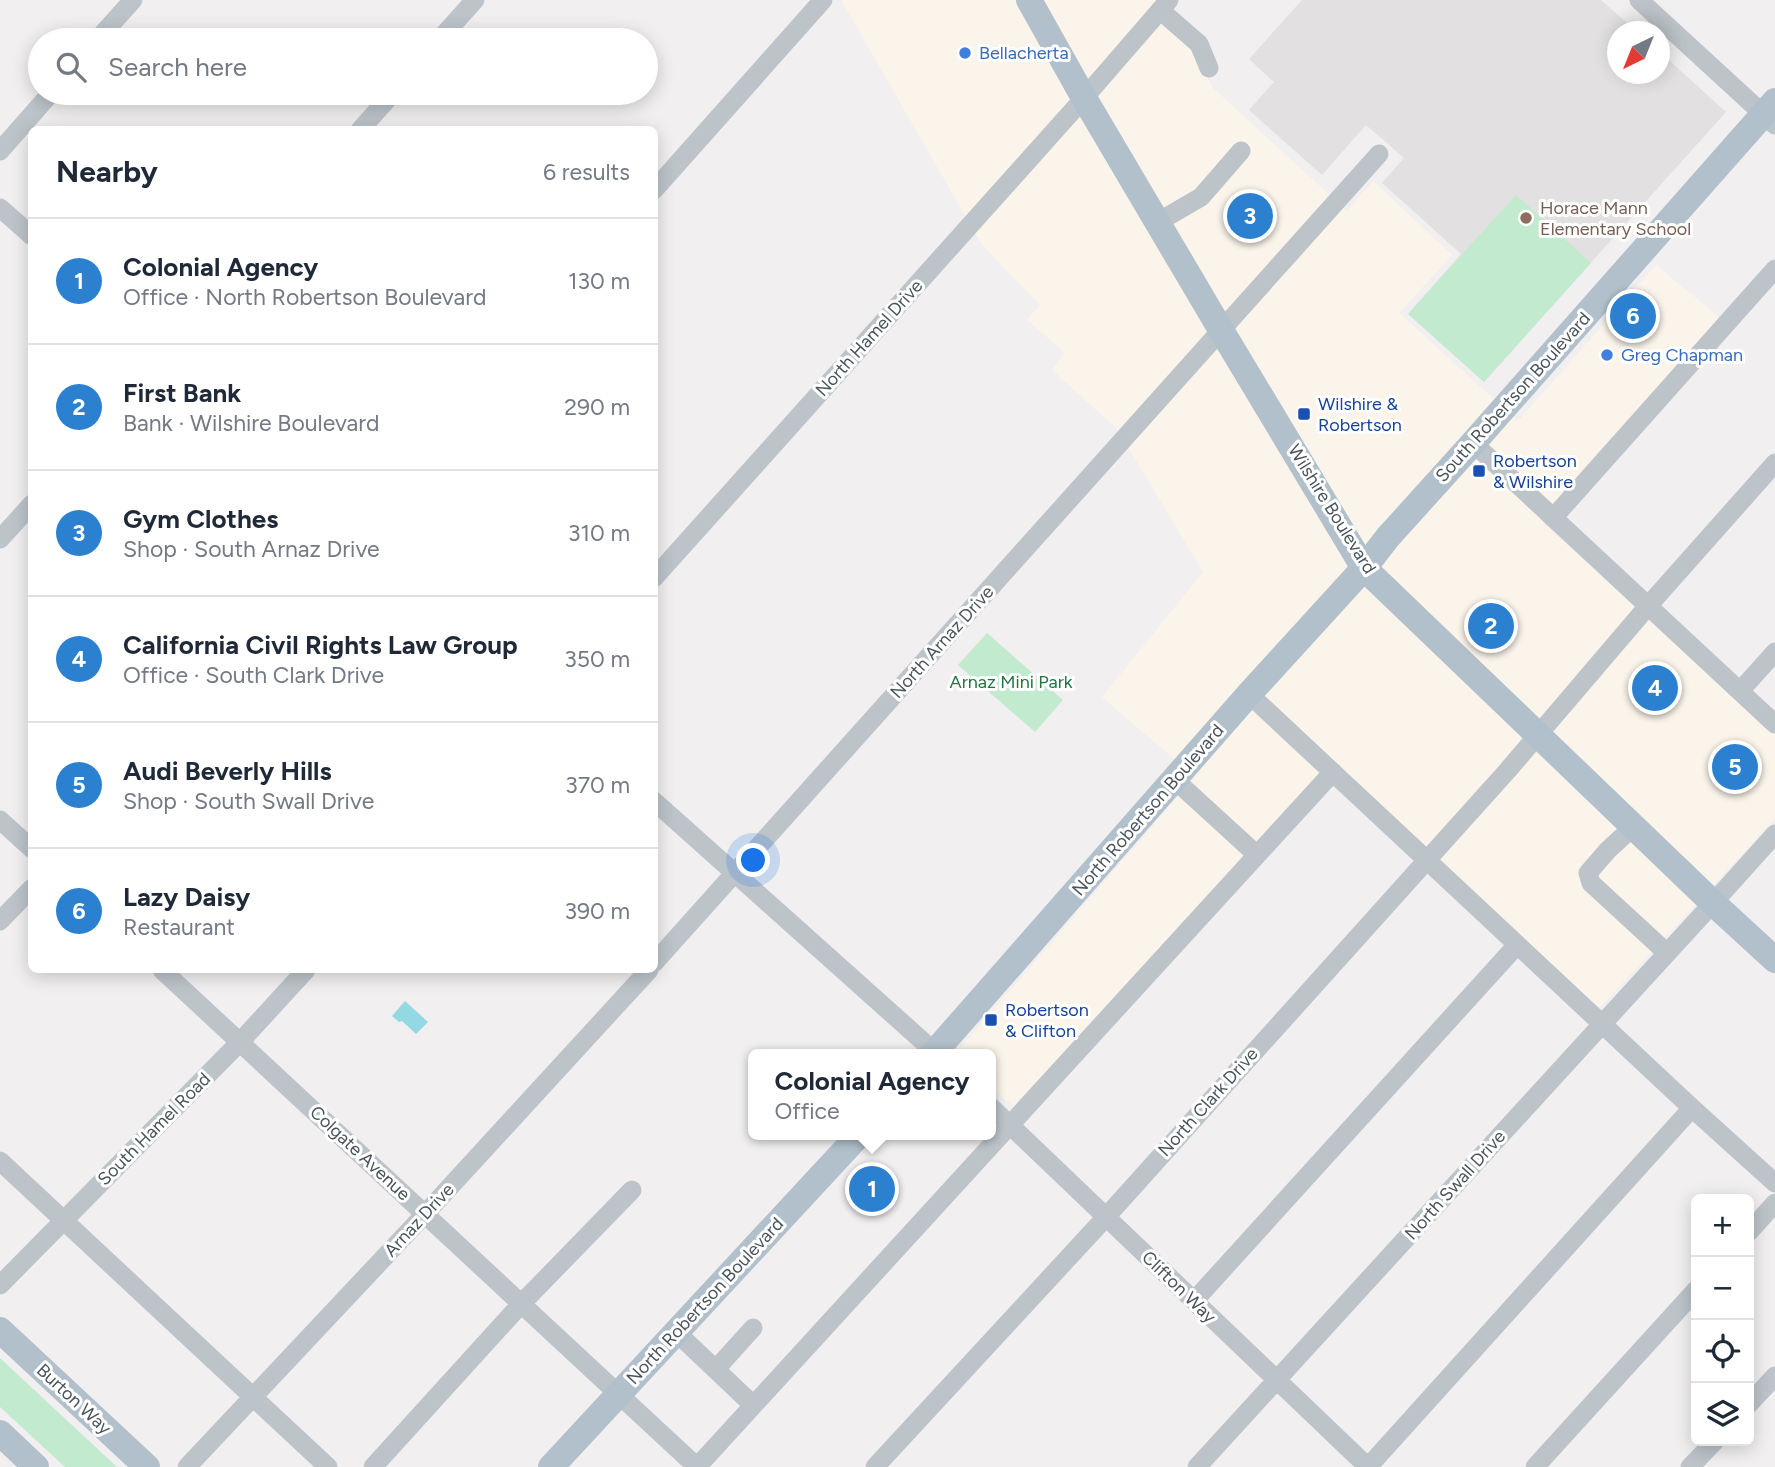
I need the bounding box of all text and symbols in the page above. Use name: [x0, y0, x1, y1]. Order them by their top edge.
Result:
north arrow: [1607, 21, 1670, 84]
search box: [28, 28, 658, 105]
place label: Bellacherta: [979, 42, 1069, 64]
marker: Bellacherta: [957, 45, 973, 61]
icon: search: [52, 48, 90, 86]
text: Search here: [108, 51, 247, 83]
text: Nearby: [56, 153, 158, 190]
text: 6 results: [543, 158, 630, 186]
pin: 3: [1227, 190, 1273, 242]
place label: Horace Mann Elementary School: [1540, 197, 1691, 240]
marker: Horace Mann Elementary School: [1518, 210, 1534, 226]
text: Colonial Agency: [123, 251, 318, 283]
text: 1: [74, 267, 84, 295]
text: 130 m: [568, 267, 630, 295]
street label: North Hamel Drive: [811, 275, 927, 401]
text: Office · North Robertson Boulevard: [123, 283, 487, 311]
pin: 6: [1610, 290, 1656, 342]
street label: South Robertson Boulevard: [1431, 307, 1595, 487]
place label: Greg Chapman: [1621, 344, 1743, 366]
marker: Greg Chapman: [1599, 347, 1615, 363]
text: First Bank: [123, 377, 241, 409]
text: 2: [72, 393, 86, 421]
text: 290 m: [564, 393, 630, 421]
place label: Wilshire & Robertson: [1318, 393, 1402, 436]
marker: Wilshire & Robertson: [1296, 406, 1312, 422]
text: Bank · Wilshire Boulevard: [123, 409, 380, 437]
street label: Wilshire Boulevard: [1283, 440, 1381, 578]
place label: Robertson & Wilshire: [1493, 450, 1577, 493]
marker: Robertson & Wilshire: [1471, 463, 1487, 479]
text: Gym Clothes: [123, 503, 278, 535]
text: 3: [73, 519, 85, 547]
text: 310 m: [568, 519, 630, 547]
text: Shop · South Arnaz Drive: [123, 535, 380, 563]
street label: North Arnaz Drive: [886, 581, 999, 703]
pin: 2: [1468, 600, 1514, 652]
text: California Civil Rights Law Group: [123, 629, 518, 661]
text: 4: [72, 645, 86, 673]
text: 350 m: [564, 645, 630, 673]
text: Office · South Clark Drive: [123, 661, 384, 689]
pin: 4: [1632, 662, 1678, 714]
park label: Arnaz Mini Park: [949, 671, 1073, 693]
street label: North Robertson Boulevard: [1068, 720, 1228, 900]
pin: 5: [1712, 741, 1758, 793]
text: Audi Beverly Hills: [123, 755, 332, 787]
text: 5: [72, 771, 86, 799]
text: 370 m: [565, 771, 630, 799]
text: Shop · South Swall Drive: [123, 787, 374, 815]
your location: [736, 843, 770, 877]
text: Lazy Daisy: [123, 881, 250, 913]
text: 6: [72, 897, 86, 925]
text: 390 m: [564, 897, 630, 925]
text: Restaurant: [123, 913, 235, 941]
place label: Robertson & Clifton: [1005, 999, 1089, 1042]
marker: Robertson & Clifton: [983, 1012, 999, 1028]
street label: North Clark Drive: [1153, 1043, 1263, 1161]
popup: [748, 1049, 996, 1140]
text: Colonial Agency: [774, 1065, 970, 1097]
street label: South Hamel Road: [93, 1068, 215, 1190]
text: Office: [774, 1097, 840, 1125]
street label: Colgate Avenue: [305, 1101, 415, 1205]
street label: North Swall Drive: [1400, 1126, 1510, 1244]
pin: 1: [849, 1163, 895, 1215]
street label: Arnaz Drive: [379, 1179, 459, 1261]
map controls: [1691, 1194, 1754, 1446]
button: +: [1691, 1194, 1754, 1257]
street label: North Robertson Boulevard: [622, 1213, 788, 1389]
street label: Clifton Way: [1137, 1246, 1221, 1328]
button: −: [1691, 1257, 1754, 1320]
button: locate: [1691, 1320, 1754, 1383]
street label: Burton Way: [32, 1359, 116, 1439]
button: layers: [1691, 1383, 1754, 1446]

